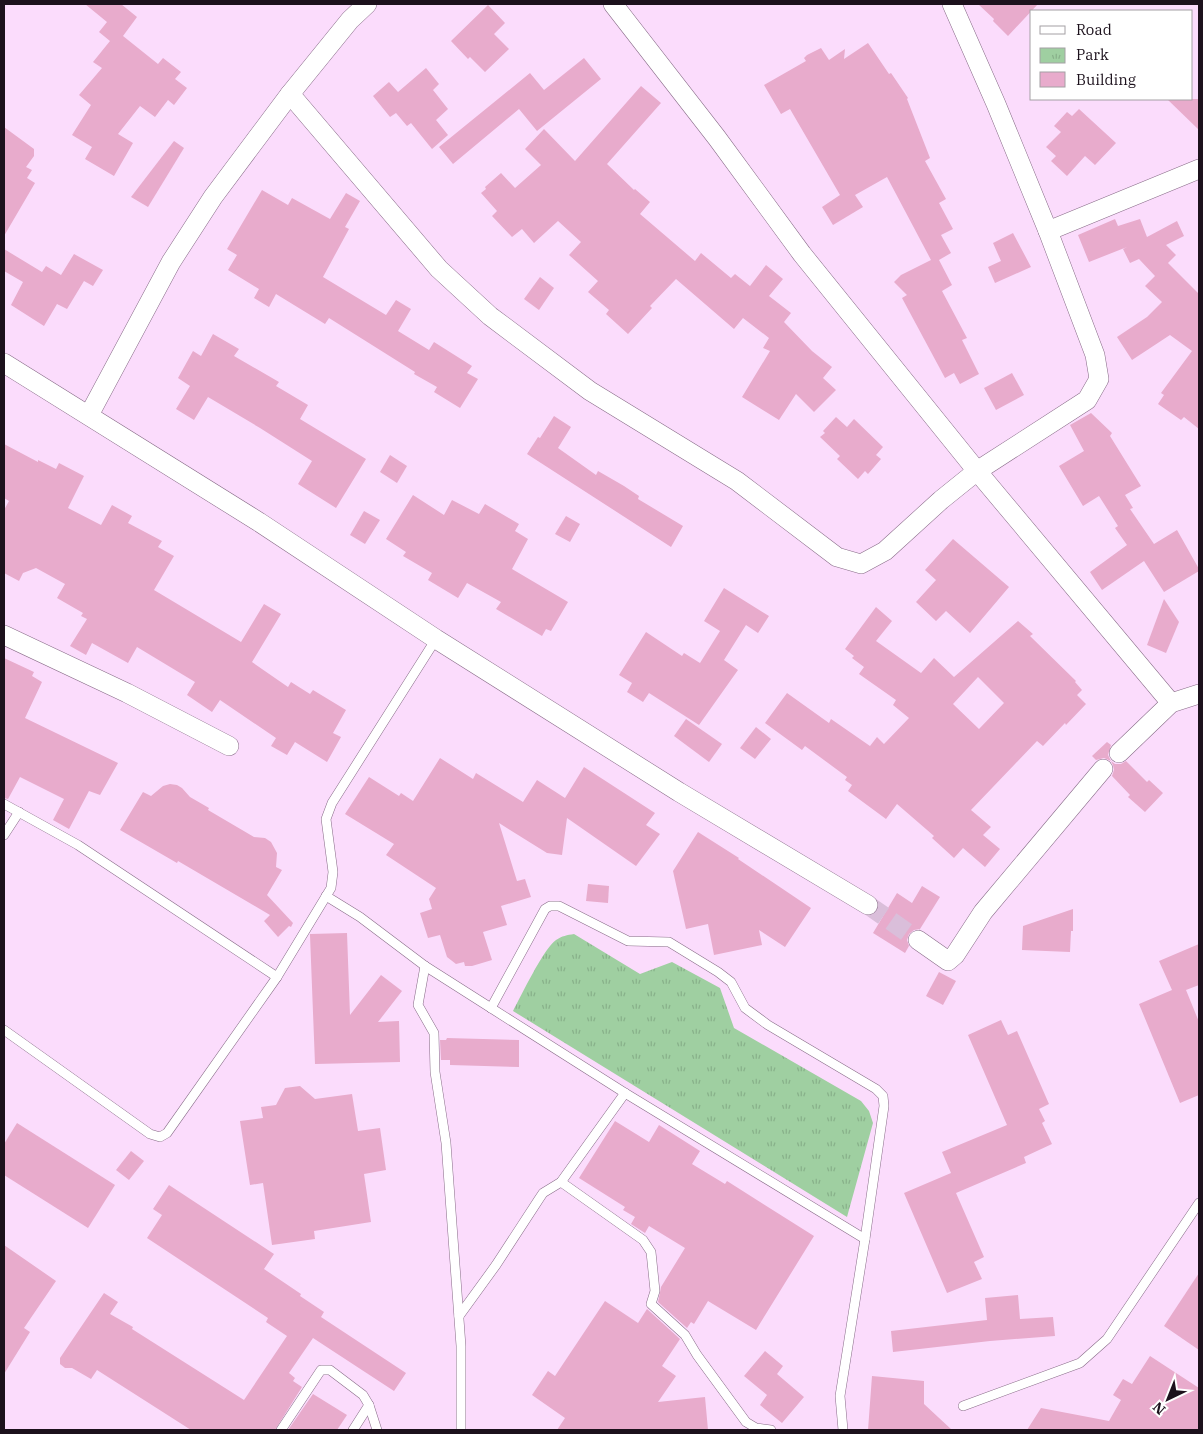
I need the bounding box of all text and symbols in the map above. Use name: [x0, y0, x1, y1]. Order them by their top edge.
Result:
legend: [1030, 10, 1193, 100]
text: Road: [1076, 20, 1112, 39]
text: Park: [1076, 45, 1109, 64]
text: Building: [1076, 70, 1136, 89]
north arrow: [1143, 1374, 1193, 1424]
text: N: [1149, 1398, 1169, 1419]

